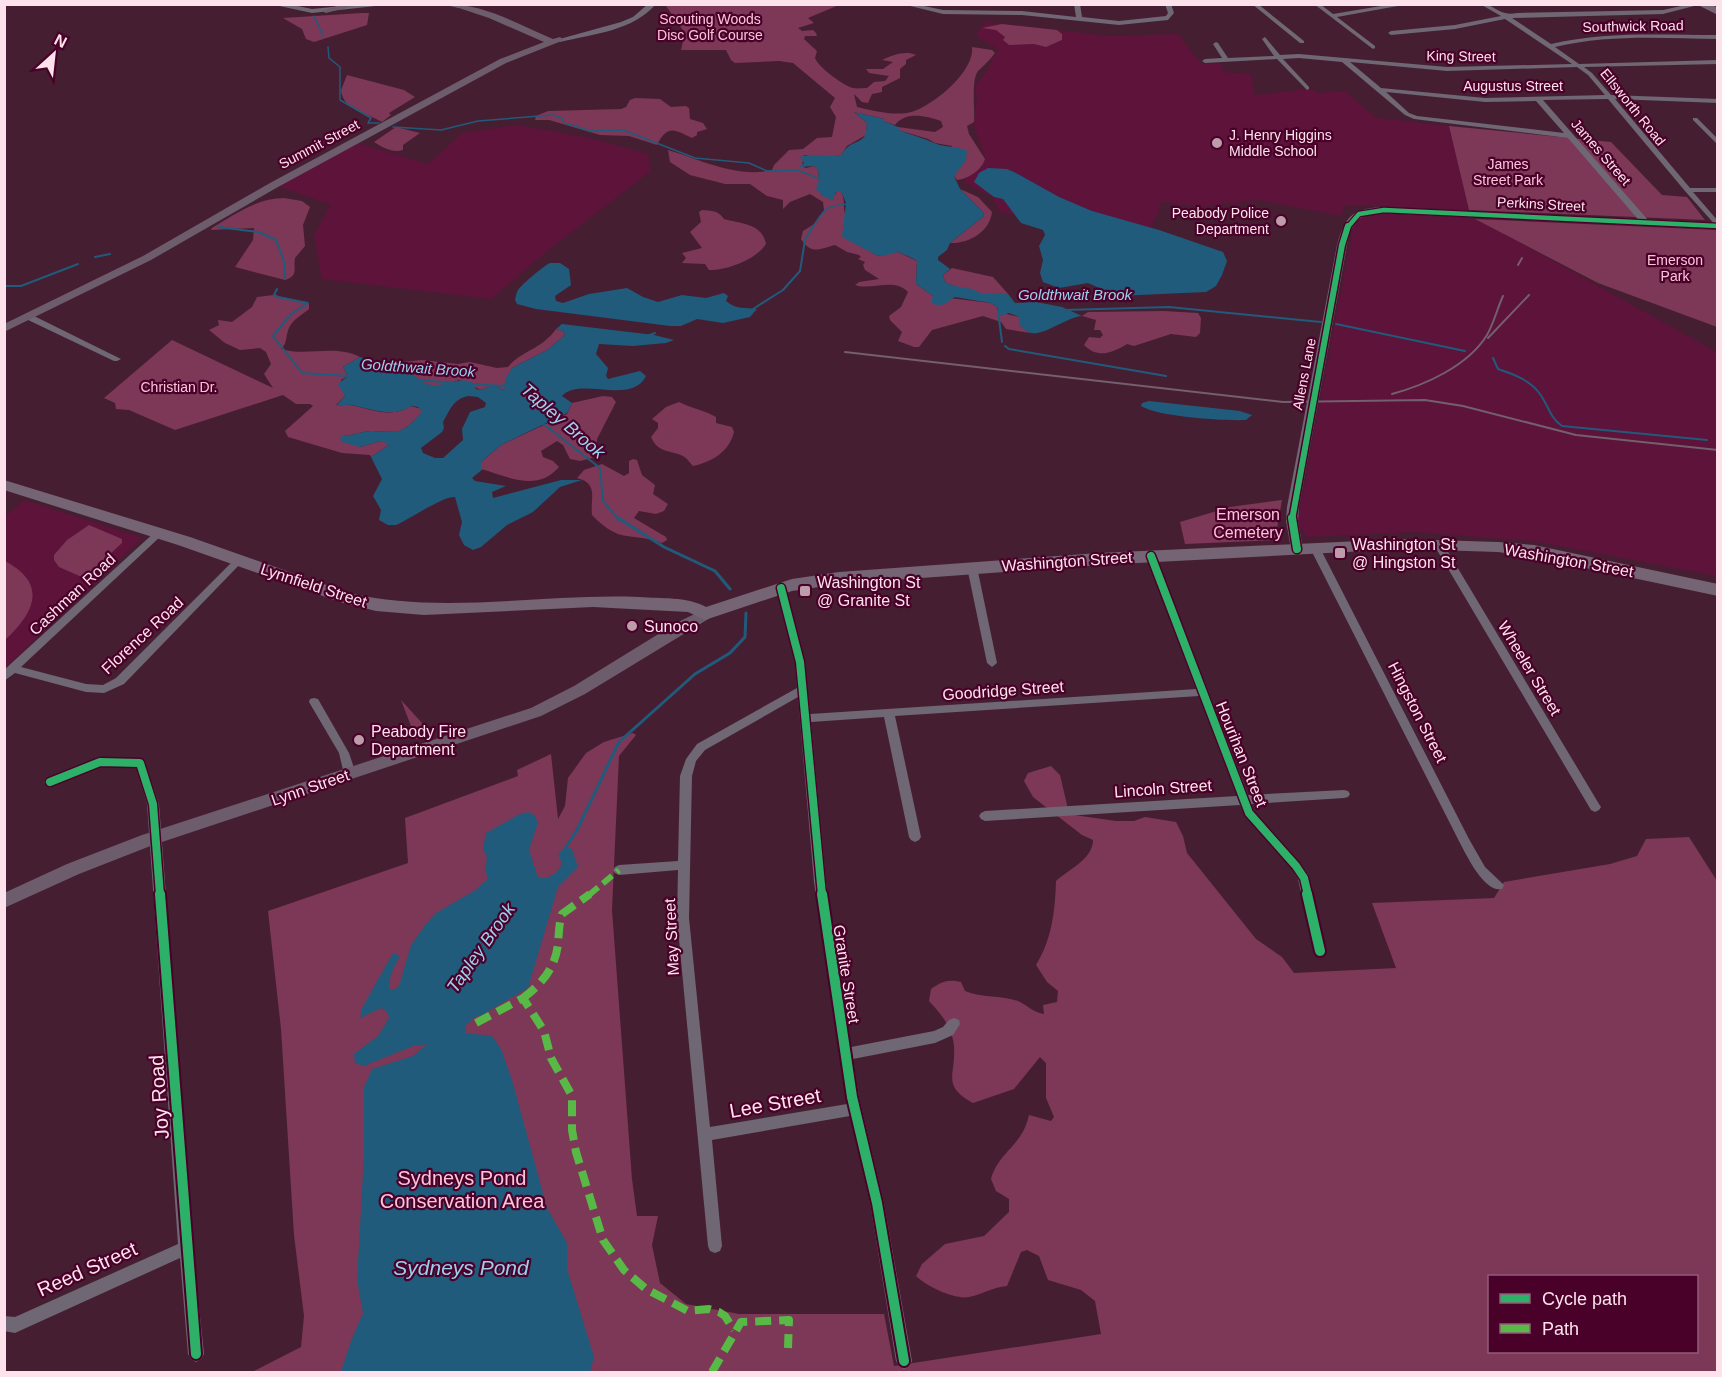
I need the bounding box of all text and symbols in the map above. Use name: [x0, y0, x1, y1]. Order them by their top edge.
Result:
park label: Scouting Woods Disc Golf Course: [657, 11, 763, 43]
street label: Southwick Road: [1582, 17, 1684, 35]
north arrow: [24, 24, 84, 84]
text: N: [52, 31, 70, 51]
street label: King Street: [1426, 47, 1496, 65]
street label: Ellsworth Road: [1597, 65, 1669, 149]
street label: Augustus Street: [1463, 78, 1563, 94]
street label: Summit Street: [276, 116, 362, 172]
street label: James Street: [1568, 116, 1634, 188]
place label: J. Henry Higgins Middle School: [1229, 127, 1332, 159]
marker: J. Henry Higgins Middle School: [1210, 136, 1224, 150]
park label: James Street Park: [1473, 156, 1544, 188]
street label: Perkins Street: [1497, 194, 1585, 214]
place label: Peabody Police Department: [1172, 205, 1269, 237]
marker: Peabody Police Department: [1274, 214, 1288, 228]
park label: Emerson Park: [1647, 252, 1703, 284]
water label: Goldthwait Brook: [1018, 286, 1134, 303]
street label: Allens Lane: [1289, 336, 1319, 411]
water label: Goldthwait Brook: [360, 355, 477, 380]
park label: Christian Dr.: [140, 379, 218, 395]
water label: Tapley Brook: [517, 379, 610, 463]
park label: Emerson Cemetery: [1213, 506, 1283, 541]
place label: Washington St @ Hingston St: [1352, 536, 1456, 571]
street label: Washington Street: [1503, 541, 1635, 580]
marker: Washington St @ Hingston St: [1333, 546, 1347, 560]
street label: Washington Street: [1001, 548, 1134, 575]
street label: Cashman Road: [26, 550, 119, 638]
street label: Lynnfield Street: [259, 560, 370, 611]
place label: Washington St @ Granite St: [817, 574, 921, 609]
marker: Washington St @ Granite St: [798, 584, 812, 598]
street label: Florence Road: [98, 593, 187, 677]
place label: Sunoco: [644, 618, 698, 635]
street label: Wheeler Street: [1495, 618, 1565, 719]
marker: Sunoco: [625, 619, 639, 633]
street label: Hingston Street: [1385, 659, 1450, 766]
street label: Goodridge Street: [942, 678, 1065, 703]
street label: Hourihan Street: [1213, 699, 1271, 810]
place label: Peabody Fire Department: [371, 723, 466, 758]
marker: Peabody Fire Department: [352, 733, 366, 747]
street label: Lynn Street: [269, 766, 352, 809]
street label: Lincoln Street: [1114, 777, 1213, 800]
street label: May Street: [661, 897, 682, 976]
water label: Tapley Brook: [443, 899, 520, 996]
street label: Granite Street: [830, 924, 863, 1025]
street label: Joy Road: [145, 1054, 173, 1140]
street label: Lee Street: [728, 1084, 823, 1122]
park label: Sydneys Pond Conservation Area: [380, 1167, 545, 1212]
street label: Reed Street: [34, 1237, 141, 1301]
water label: Sydneys Pond: [393, 1256, 530, 1279]
legend: [1488, 1275, 1698, 1353]
text: Cycle path: [1542, 1289, 1627, 1309]
text: Path: [1542, 1319, 1579, 1339]

